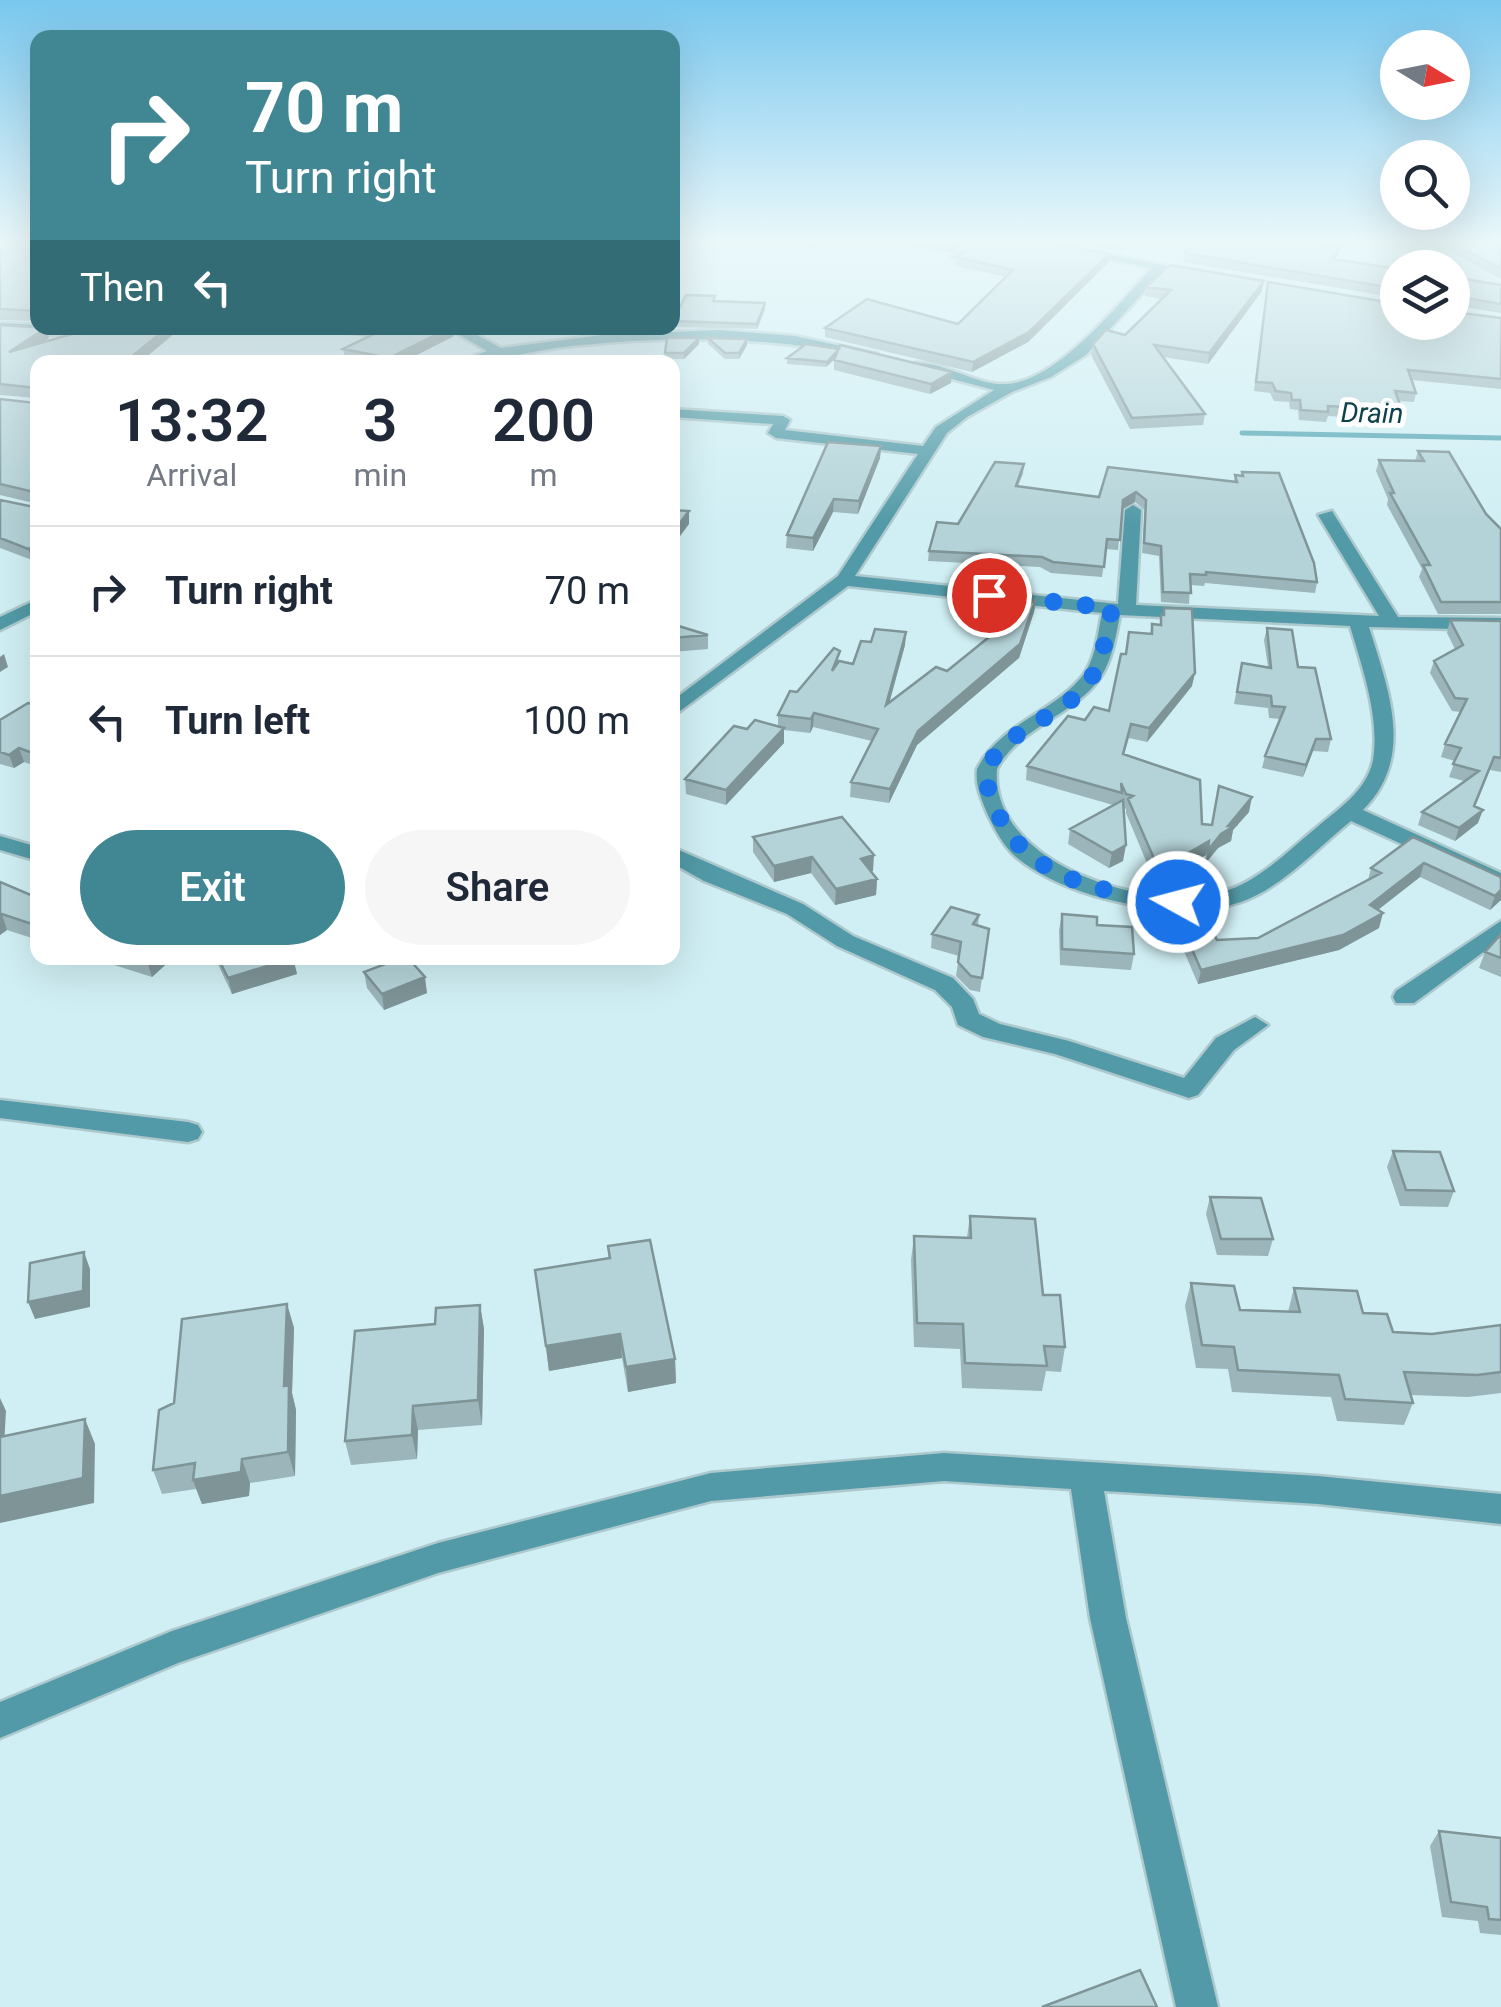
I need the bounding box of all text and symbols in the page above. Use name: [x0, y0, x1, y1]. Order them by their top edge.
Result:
north arrow: [1380, 30, 1470, 120]
map controls: [1380, 30, 1470, 340]
text: 70 m: [245, 67, 403, 149]
icon: right: [80, 70, 210, 200]
button: search: [1380, 140, 1470, 230]
text: Turn right: [245, 151, 437, 204]
button: layers: [1380, 250, 1470, 340]
icon: left: [185, 260, 240, 315]
text: Then: [80, 266, 165, 310]
text: 13:32: [115, 385, 269, 456]
text: 3: [363, 385, 397, 456]
text: 200: [492, 385, 595, 456]
water label: Drain: [1340, 396, 1404, 430]
text: Arrival: [146, 456, 237, 494]
text: min: [354, 456, 407, 494]
text: m: [529, 456, 558, 494]
pin: [947, 553, 1032, 638]
icon: right: [80, 564, 135, 619]
icon: arrive: [962, 568, 1017, 623]
text: Turn right: [165, 569, 333, 613]
text: 70 m: [545, 569, 630, 613]
icon: left: [80, 694, 135, 749]
text: Turn left: [165, 699, 310, 743]
text: 100 m: [523, 699, 630, 743]
button: Exit: [80, 830, 345, 945]
button: Share: [365, 830, 630, 945]
position arrow: [1126, 850, 1230, 954]

